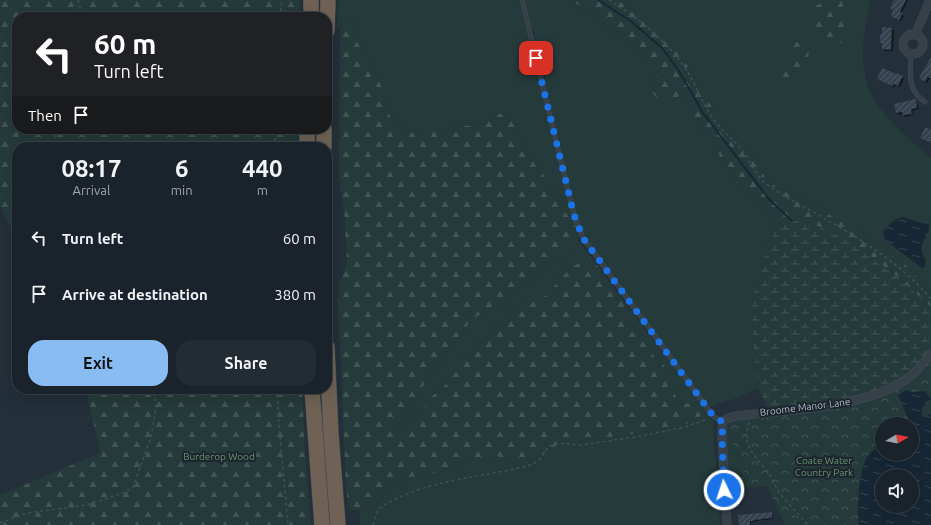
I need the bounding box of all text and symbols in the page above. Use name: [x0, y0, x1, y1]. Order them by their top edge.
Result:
icon: left: [28, 28, 80, 80]
text: 60 m: [94, 28, 156, 59]
pin: [519, 41, 553, 75]
icon: arrive: [525, 47, 547, 69]
text: Turn left: [94, 61, 164, 81]
icon: arrive: [70, 104, 92, 126]
text: Then: [28, 107, 62, 124]
text: 08:17: [61, 155, 121, 182]
text: 6: [175, 155, 188, 182]
text: 440: [242, 155, 283, 182]
text: Arrival: [72, 183, 110, 197]
text: min: [171, 183, 193, 197]
text: m: [257, 183, 268, 197]
icon: left: [28, 227, 50, 249]
text: Turn left: [62, 230, 123, 247]
text: 60 m: [283, 230, 316, 247]
icon: arrive: [28, 283, 50, 305]
text: Arrive at destination: [62, 286, 208, 303]
text: 380 m: [274, 286, 316, 303]
button: Exit: [28, 340, 168, 386]
button: Share: [176, 340, 316, 386]
street label: Broome Manor Lane: [759, 396, 851, 418]
north arrow: [875, 417, 919, 461]
map controls: [875, 417, 919, 513]
park label: Burderop Wood: [183, 451, 255, 462]
park label: Coate Water Country Park: [795, 455, 853, 478]
position arrow: [703, 469, 745, 511]
button: sound: [875, 469, 919, 513]

